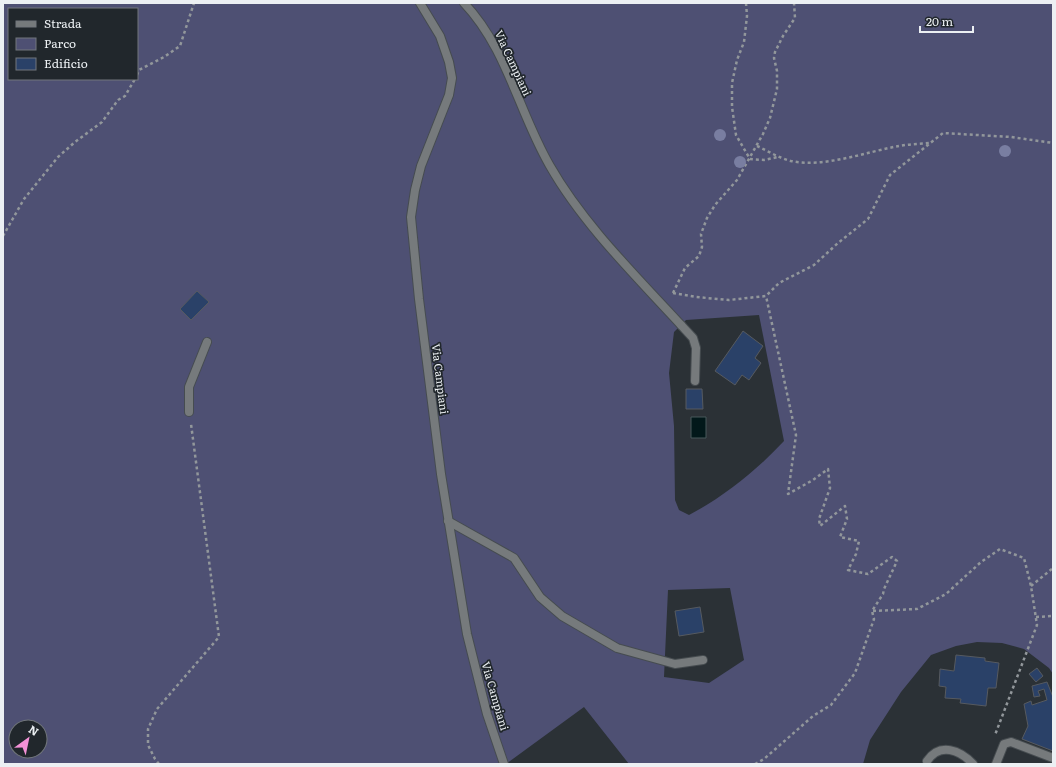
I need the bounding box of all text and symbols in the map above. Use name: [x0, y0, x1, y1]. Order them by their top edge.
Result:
legend: [8, 8, 138, 80]
scale bar: [920, 8, 973, 34]
text: 20 m: [926, 12, 953, 30]
text: Strada: [44, 14, 82, 32]
street label: Via Campiani: [492, 27, 536, 98]
text: Parco: [44, 34, 76, 52]
text: Edificio: [44, 54, 88, 72]
street label: Via Campiani: [429, 343, 453, 415]
street label: Via Campiani: [478, 659, 514, 732]
north arrow: [8, 719, 48, 759]
text: N: [26, 721, 42, 739]

